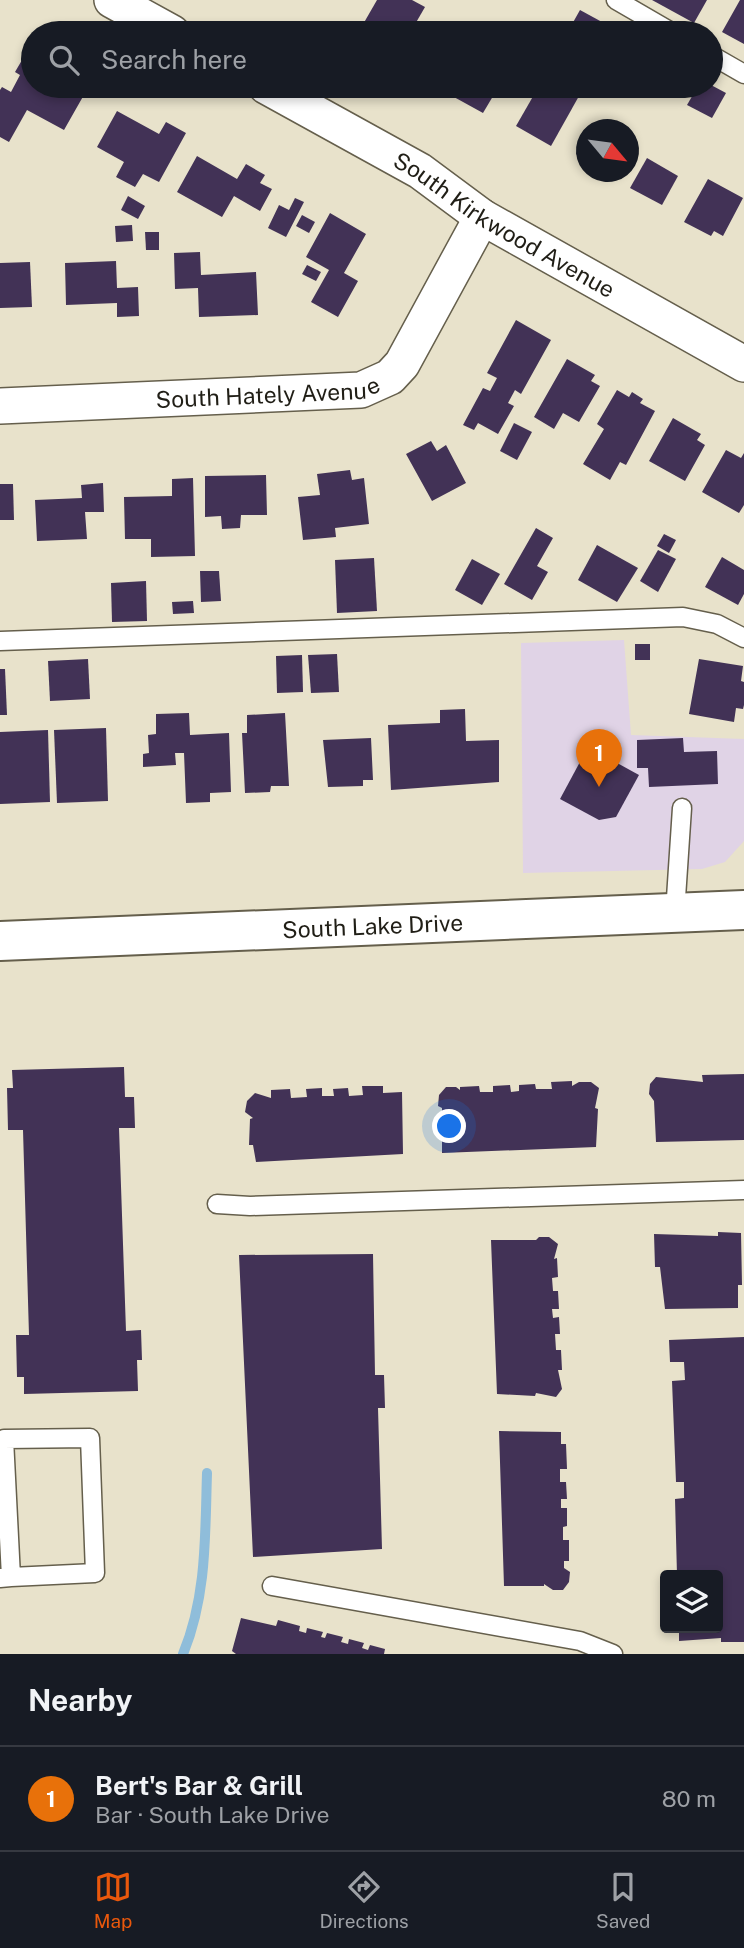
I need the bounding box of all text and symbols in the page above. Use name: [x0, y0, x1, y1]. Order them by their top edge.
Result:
search box: [21, 21, 723, 98]
icon: search: [45, 41, 83, 79]
text: Search here: [101, 44, 247, 75]
north arrow: [576, 119, 639, 182]
street label: South Kirkwood Avenue: [389, 146, 620, 302]
street label: South Hately Avenue: [155, 370, 384, 413]
pin: 1: [576, 729, 622, 787]
street label: South Lake Drive: [282, 908, 464, 943]
your location: [432, 1109, 466, 1143]
map controls: [660, 1570, 723, 1633]
button: layers: [660, 1570, 723, 1633]
text: Nearby: [28, 1682, 132, 1718]
text: Bert's Bar & Grill: [95, 1770, 303, 1801]
text: 1: [46, 1785, 56, 1812]
text: 80 m: [662, 1785, 716, 1812]
text: Bar · South Lake Drive: [95, 1801, 329, 1828]
tab: Map: [94, 1868, 132, 1932]
tab: Directions: [319, 1868, 409, 1932]
tab: Saved: [596, 1868, 650, 1932]

